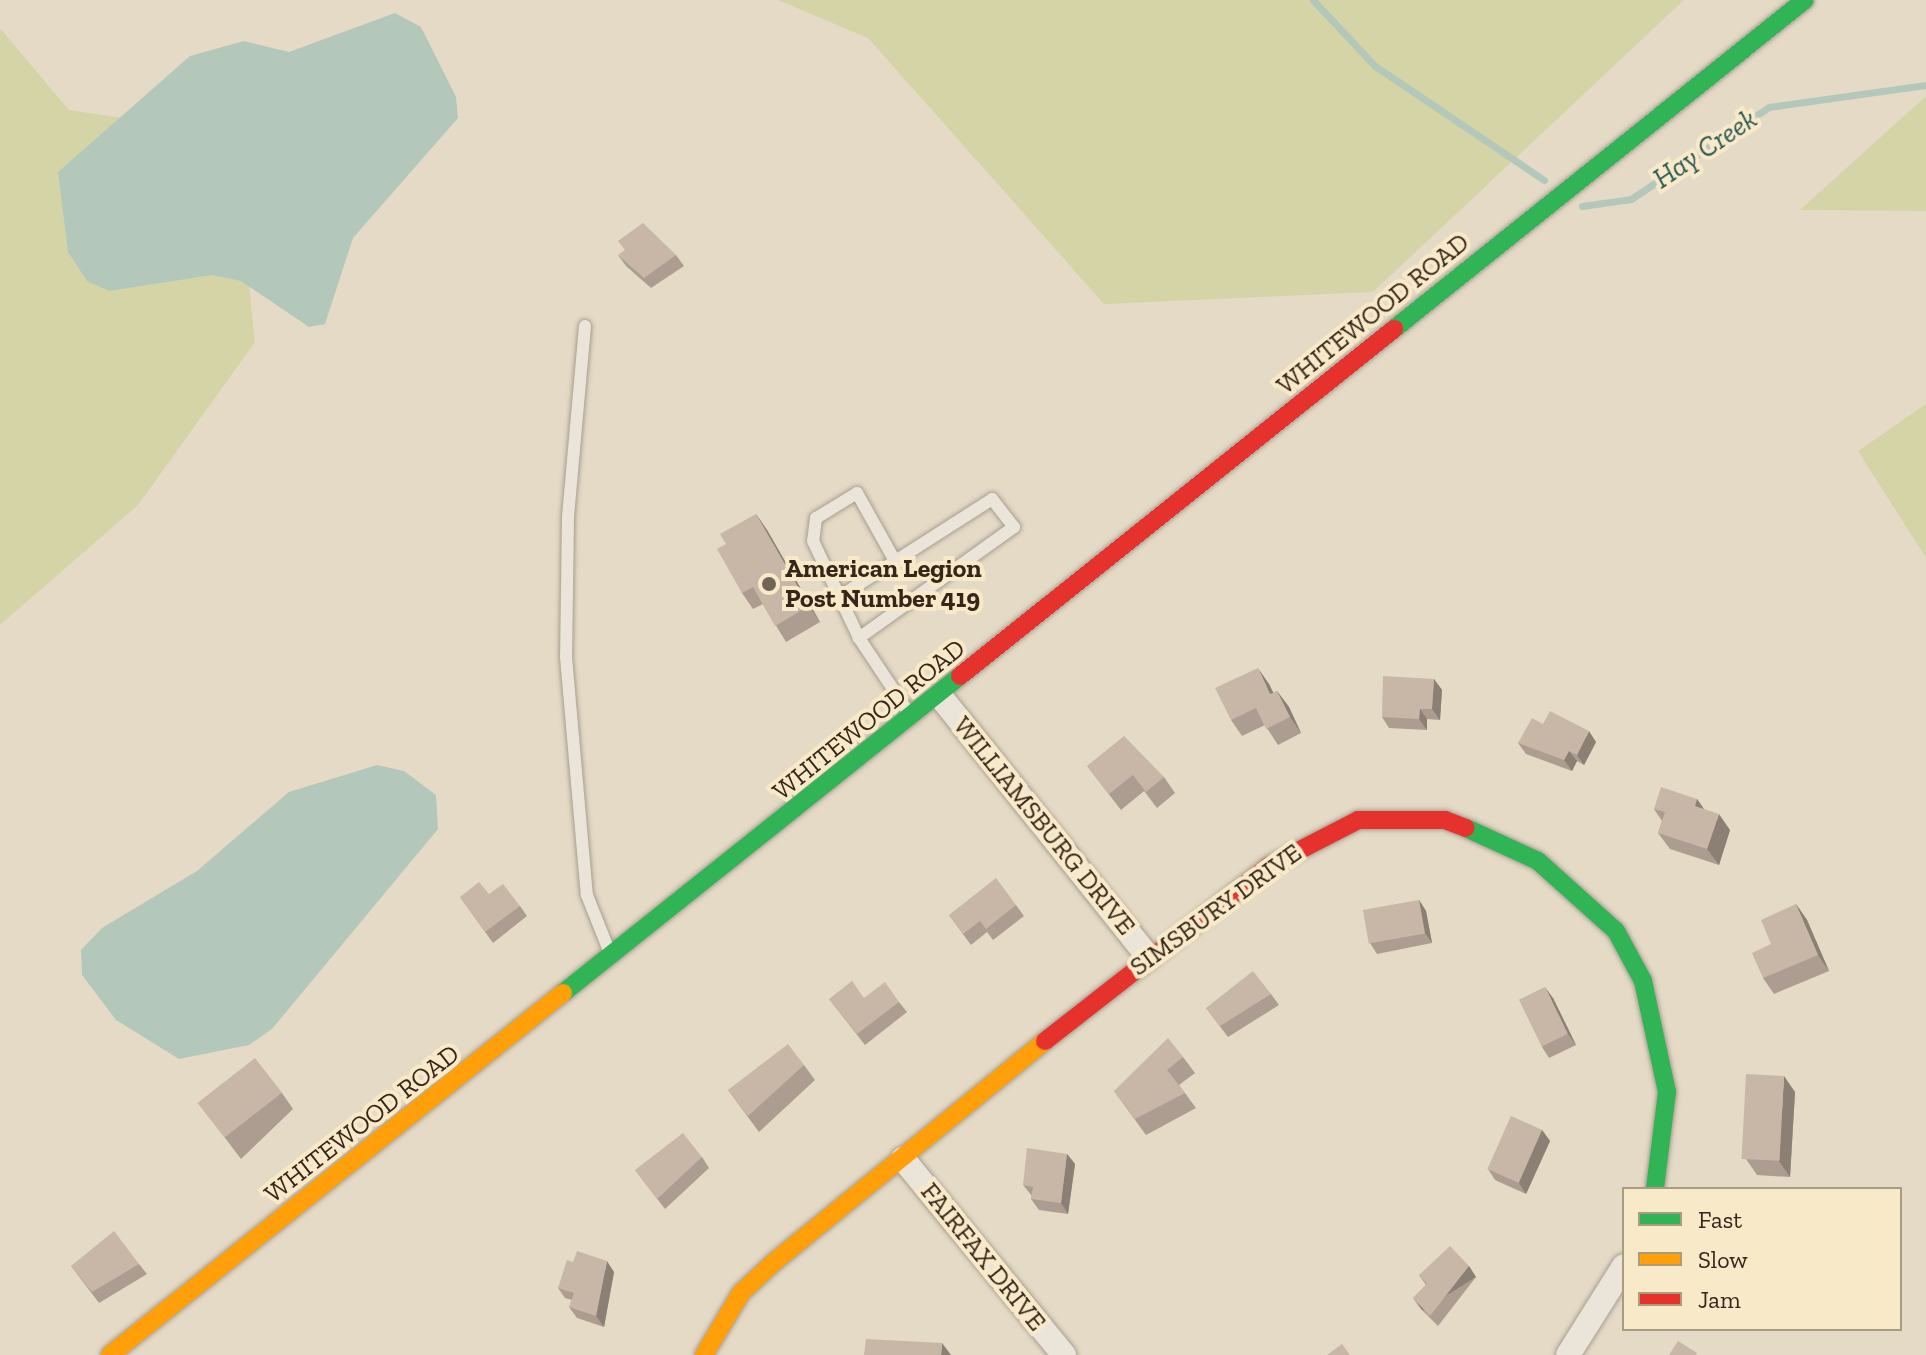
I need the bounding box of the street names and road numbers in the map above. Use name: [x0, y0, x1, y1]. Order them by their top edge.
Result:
street label: WHITEWOOD ROAD: [1271, 227, 1475, 401]
street label: WHITEWOOD ROAD: [767, 633, 971, 807]
street label: WILLIAMSBURG DRIVE: [946, 711, 1142, 941]
street label: SIMSBURY DRIVE: [1124, 837, 1308, 983]
street label: WHITEWOOD ROAD: [258, 1038, 466, 1210]
street label: FAIRFAX DRIVE: [914, 1177, 1052, 1337]

